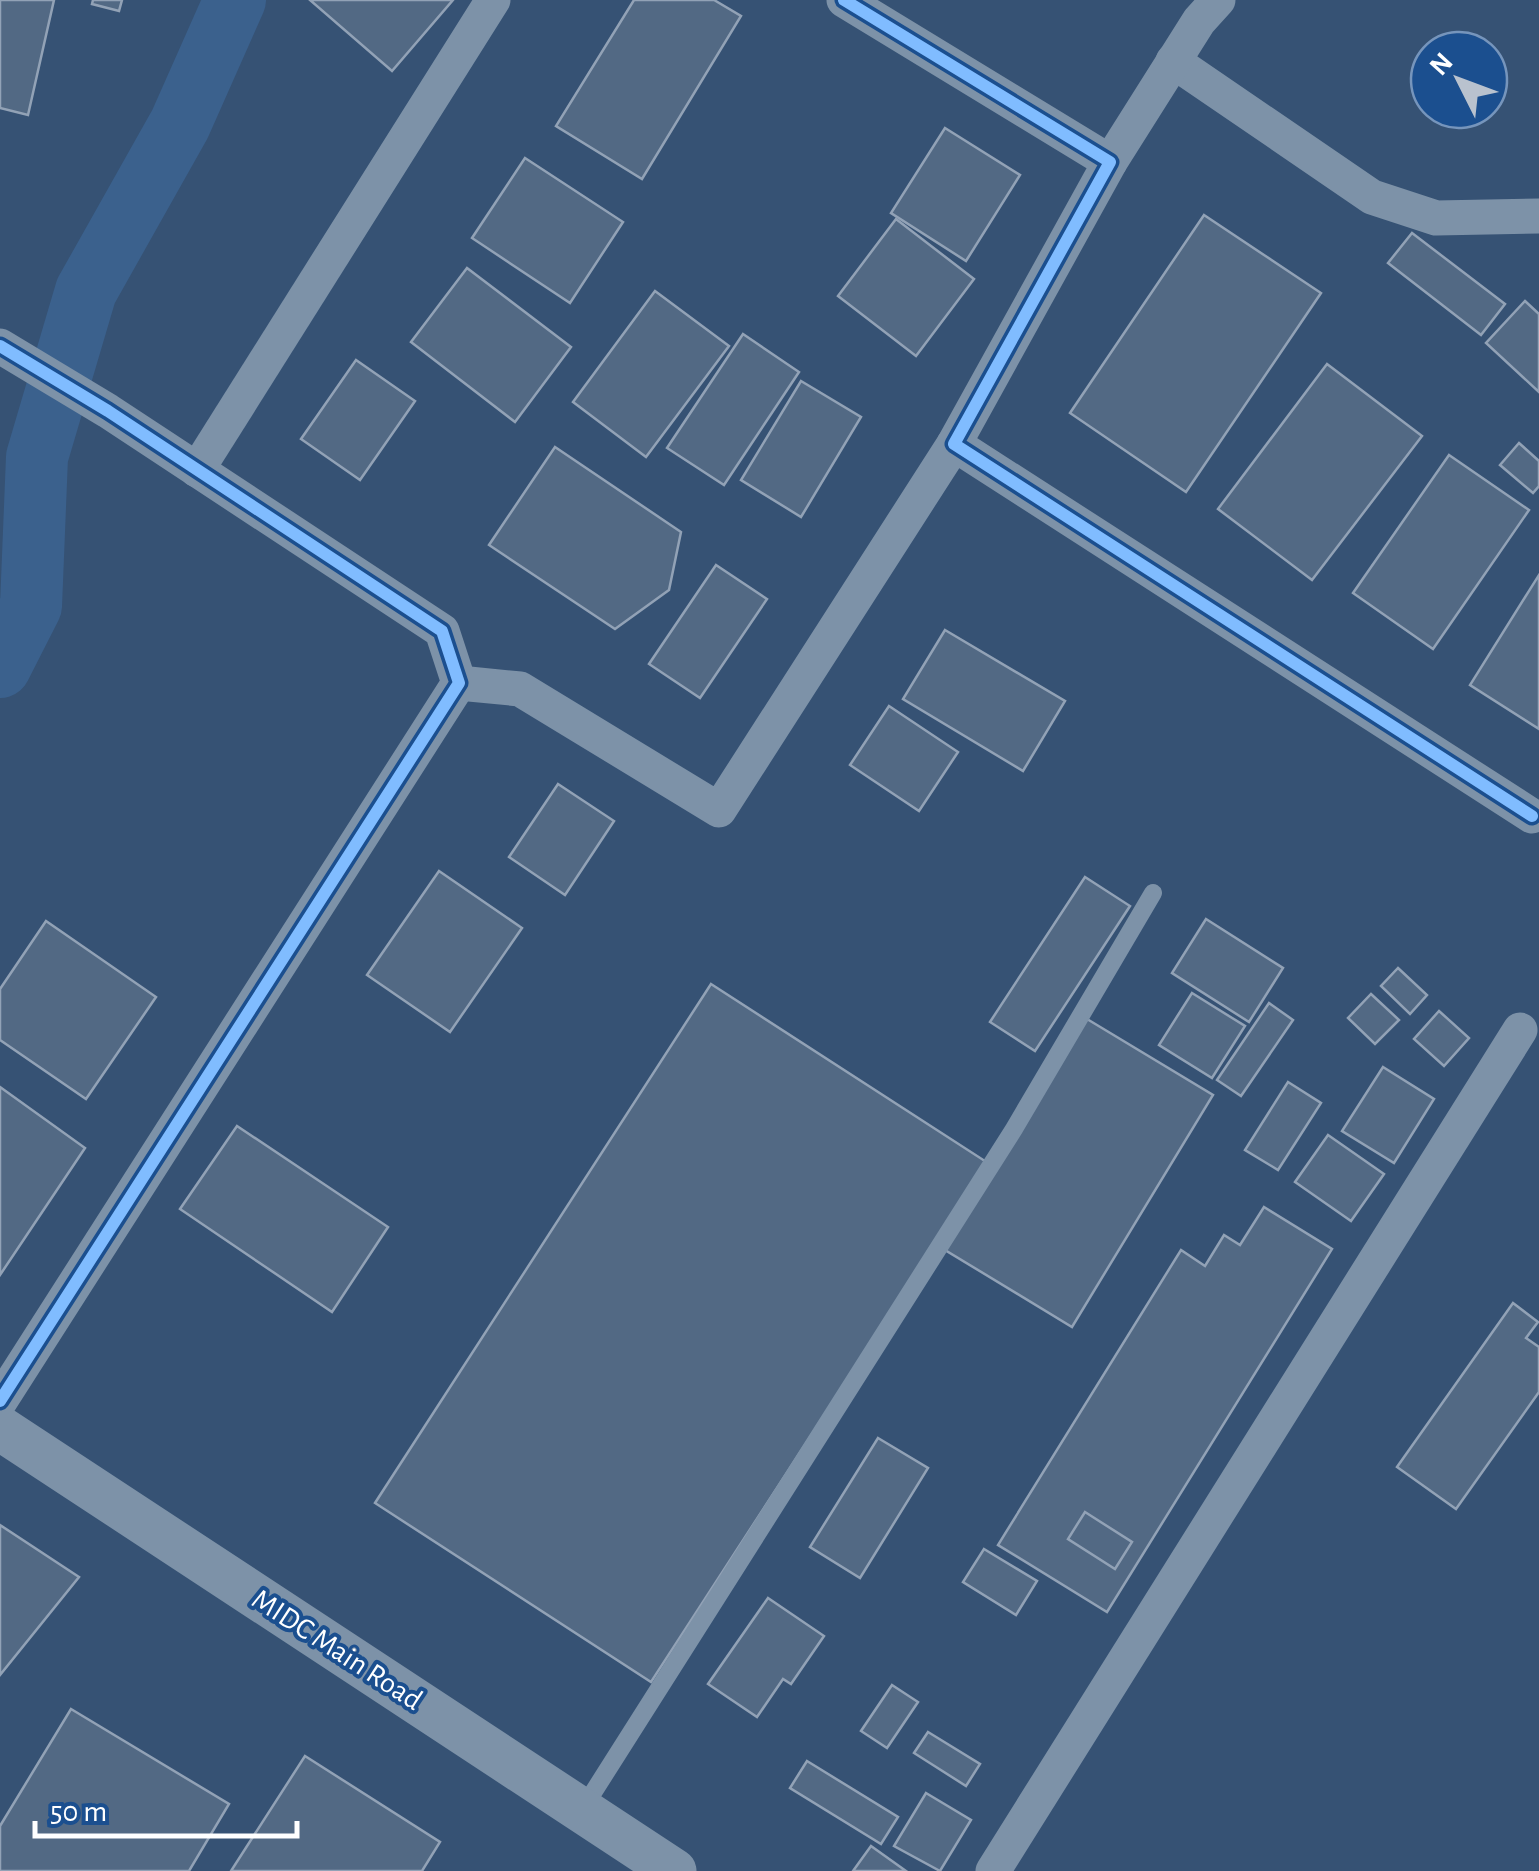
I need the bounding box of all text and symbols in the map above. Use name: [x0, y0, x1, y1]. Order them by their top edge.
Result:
north arrow: [1409, 30, 1509, 130]
text: N: [1425, 48, 1459, 81]
street label: MIDC Main Road: [247, 1584, 427, 1716]
scale bar: [35, 1776, 298, 1838]
text: 50 m: [50, 1797, 107, 1827]

